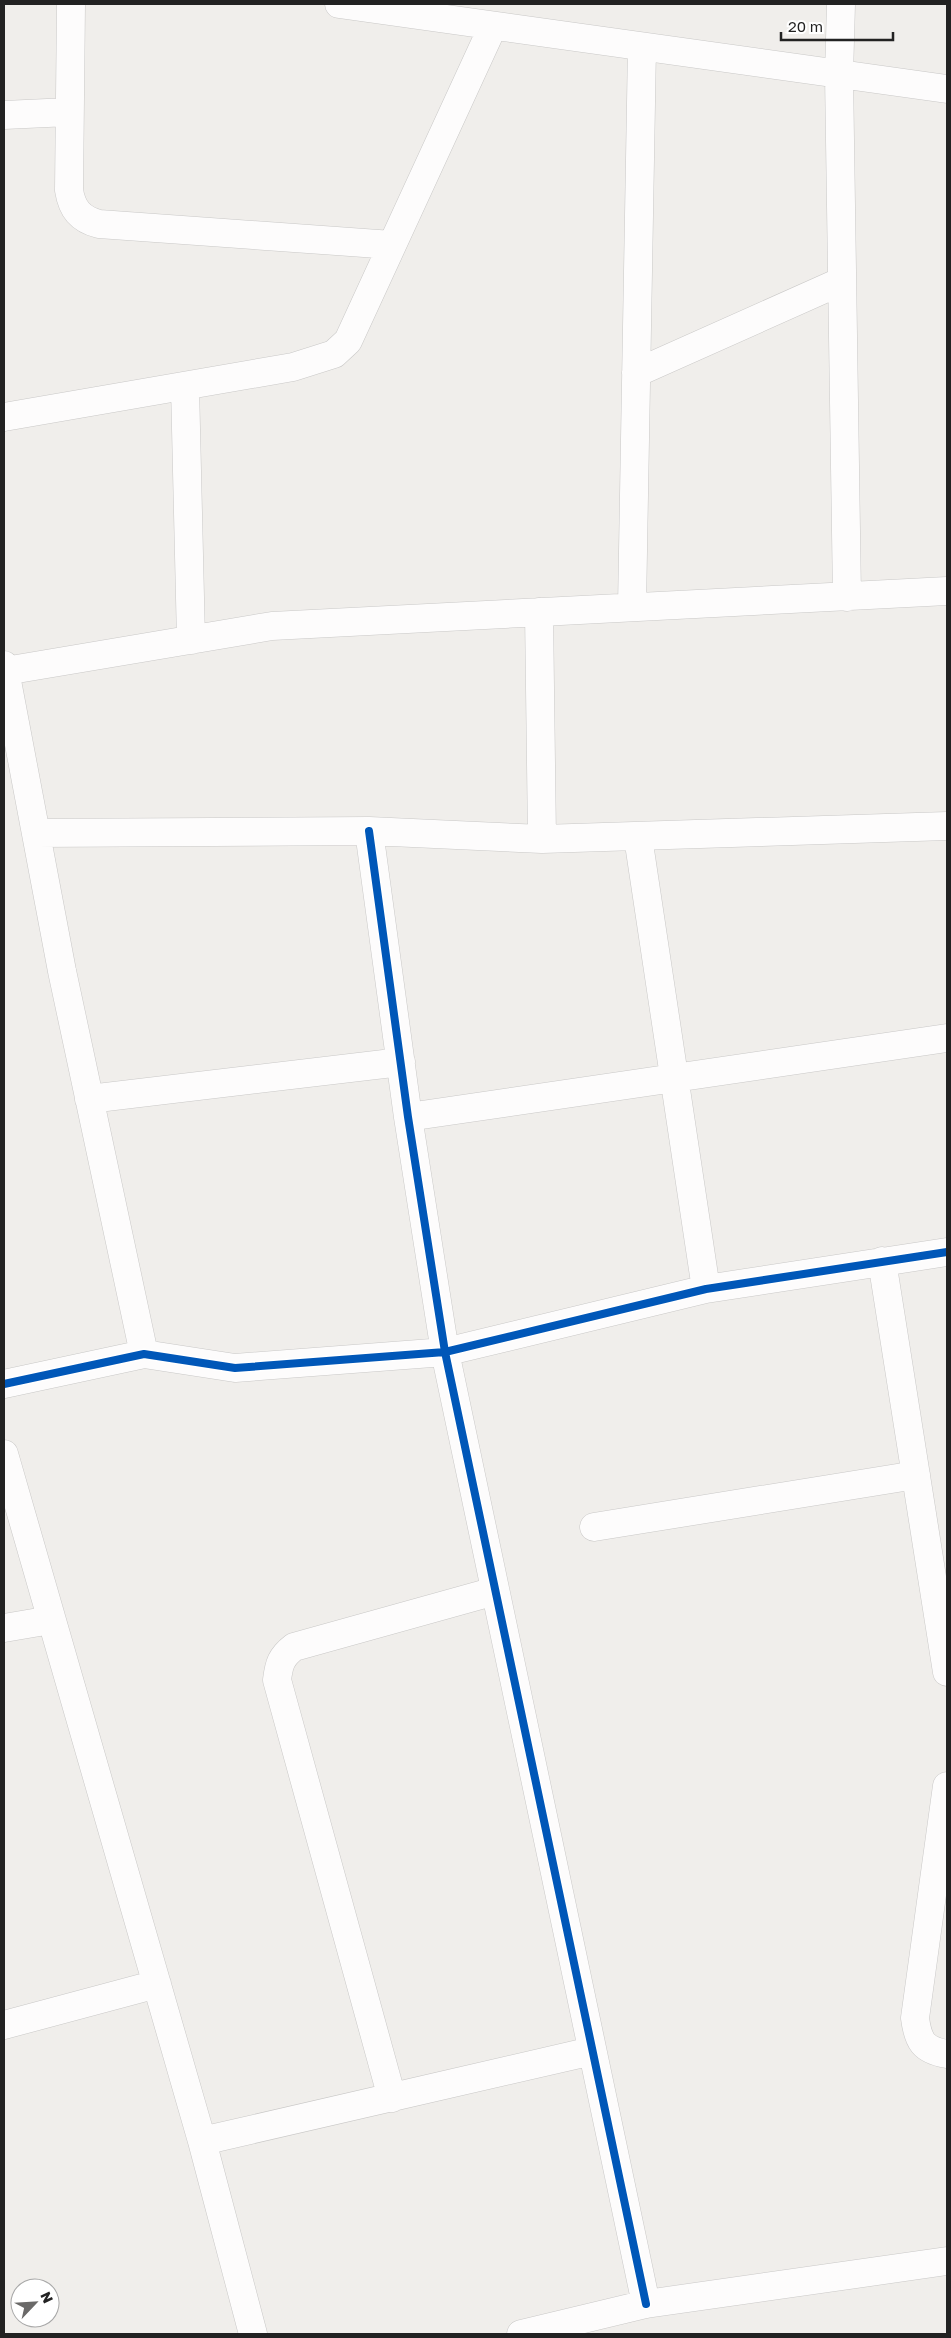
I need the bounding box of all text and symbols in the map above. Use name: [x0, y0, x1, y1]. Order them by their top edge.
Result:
scale bar: [781, 10, 894, 42]
text: 20 m: [788, 17, 823, 35]
north arrow: [10, 2278, 60, 2328]
text: N: [37, 2289, 57, 2306]

